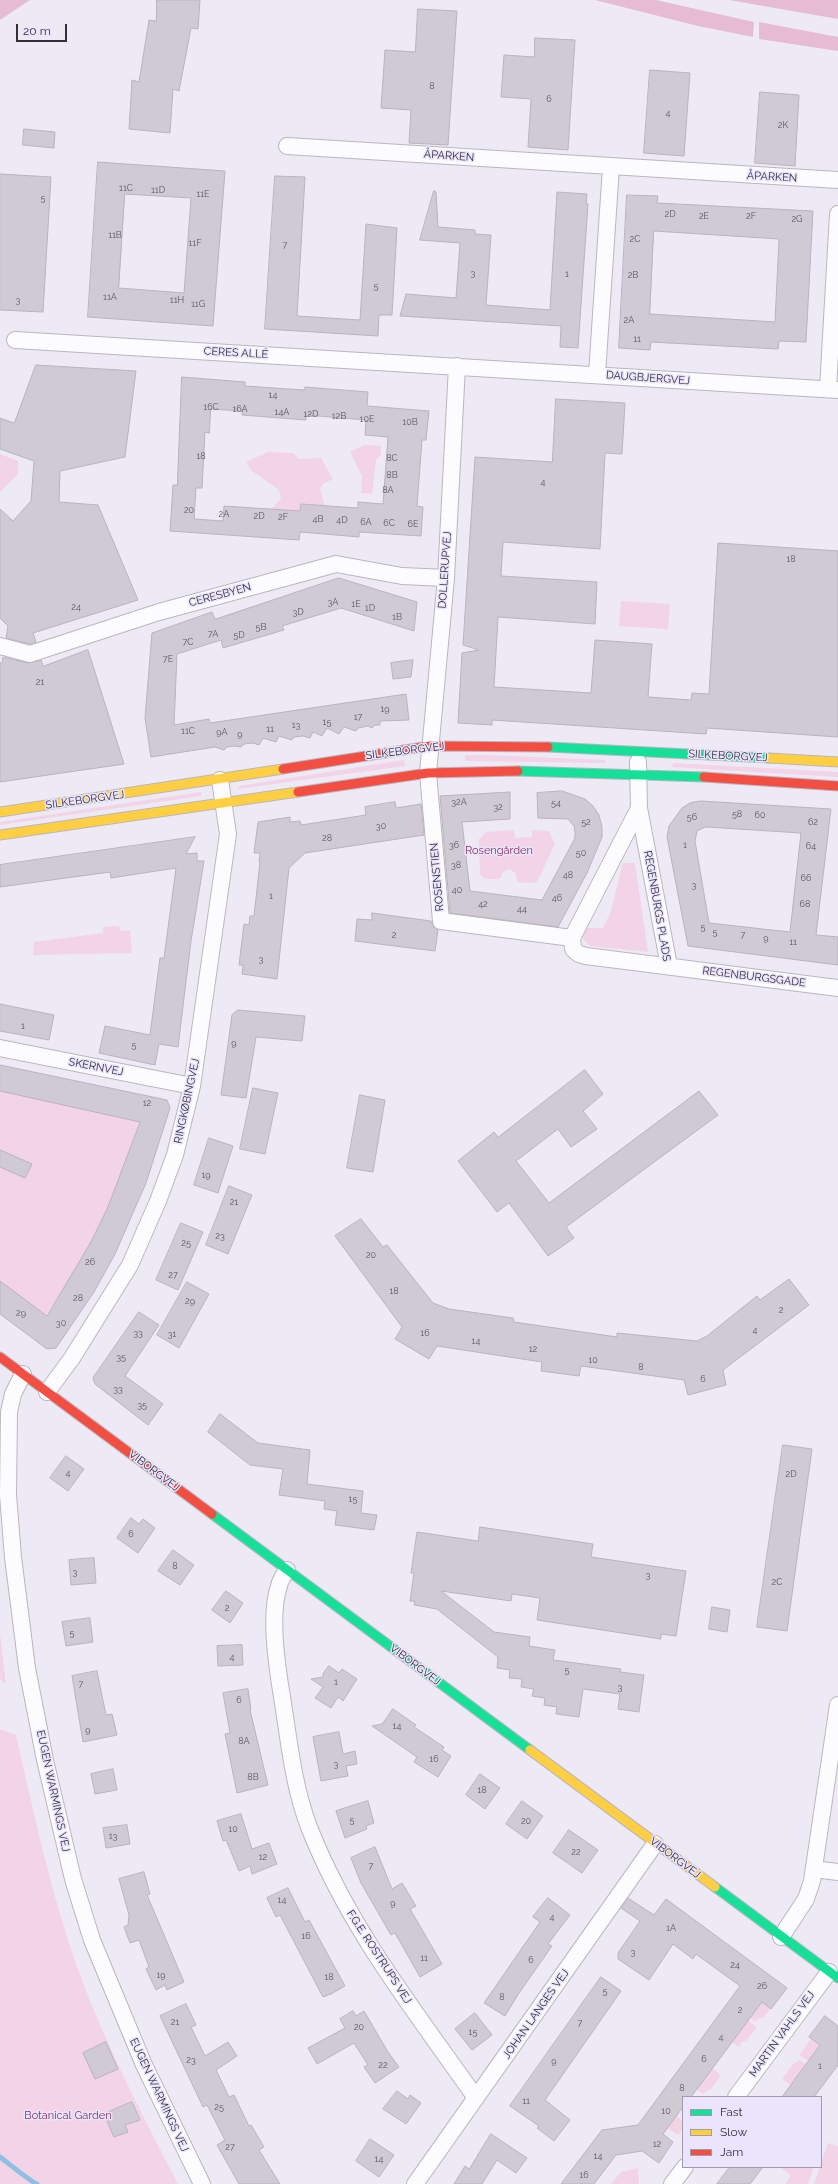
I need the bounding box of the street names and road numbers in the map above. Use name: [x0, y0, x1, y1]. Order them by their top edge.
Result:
street label: ÅPARKEN: [423, 148, 475, 164]
street label: ÅPARKEN: [746, 169, 798, 185]
street label: CERES ALLÉ: [203, 345, 269, 361]
street label: DAUGBJERGVEJ: [605, 368, 691, 388]
street label: DOLLERUPVEJ: [436, 531, 454, 609]
street label: CERESBYEN: [187, 580, 253, 610]
street label: SILKEBORGVEJ: [365, 740, 445, 762]
street label: SILKEBORGVEJ: [688, 747, 768, 765]
street label: SILKEBORGVEJ: [45, 788, 125, 812]
street label: ROSENSTIEN: [427, 842, 447, 912]
street label: REGENBURGS PLADS: [641, 850, 673, 962]
street label: REGENBURGSGADE: [702, 964, 806, 990]
street label: SKERNVEJ: [67, 1055, 125, 1079]
street label: RINGKØBINGVEJ: [172, 1057, 202, 1145]
street label: VIBORGVEJ: [126, 1448, 182, 1494]
street label: VIBORGVEJ: [387, 1642, 443, 1688]
street label: EUGEN WARMINGS VEJ: [34, 1729, 72, 1853]
street label: VIBORGVEJ: [647, 1835, 703, 1881]
street label: F.G.E. ROSTRUPS VEJ: [344, 1908, 414, 2006]
street label: JOHAN LANGES VEJ: [500, 1967, 572, 2061]
street label: MARTIN VAHLS VEJ: [746, 1989, 818, 2079]
street label: EUGEN WARMINGS VEJ: [127, 2036, 191, 2154]

